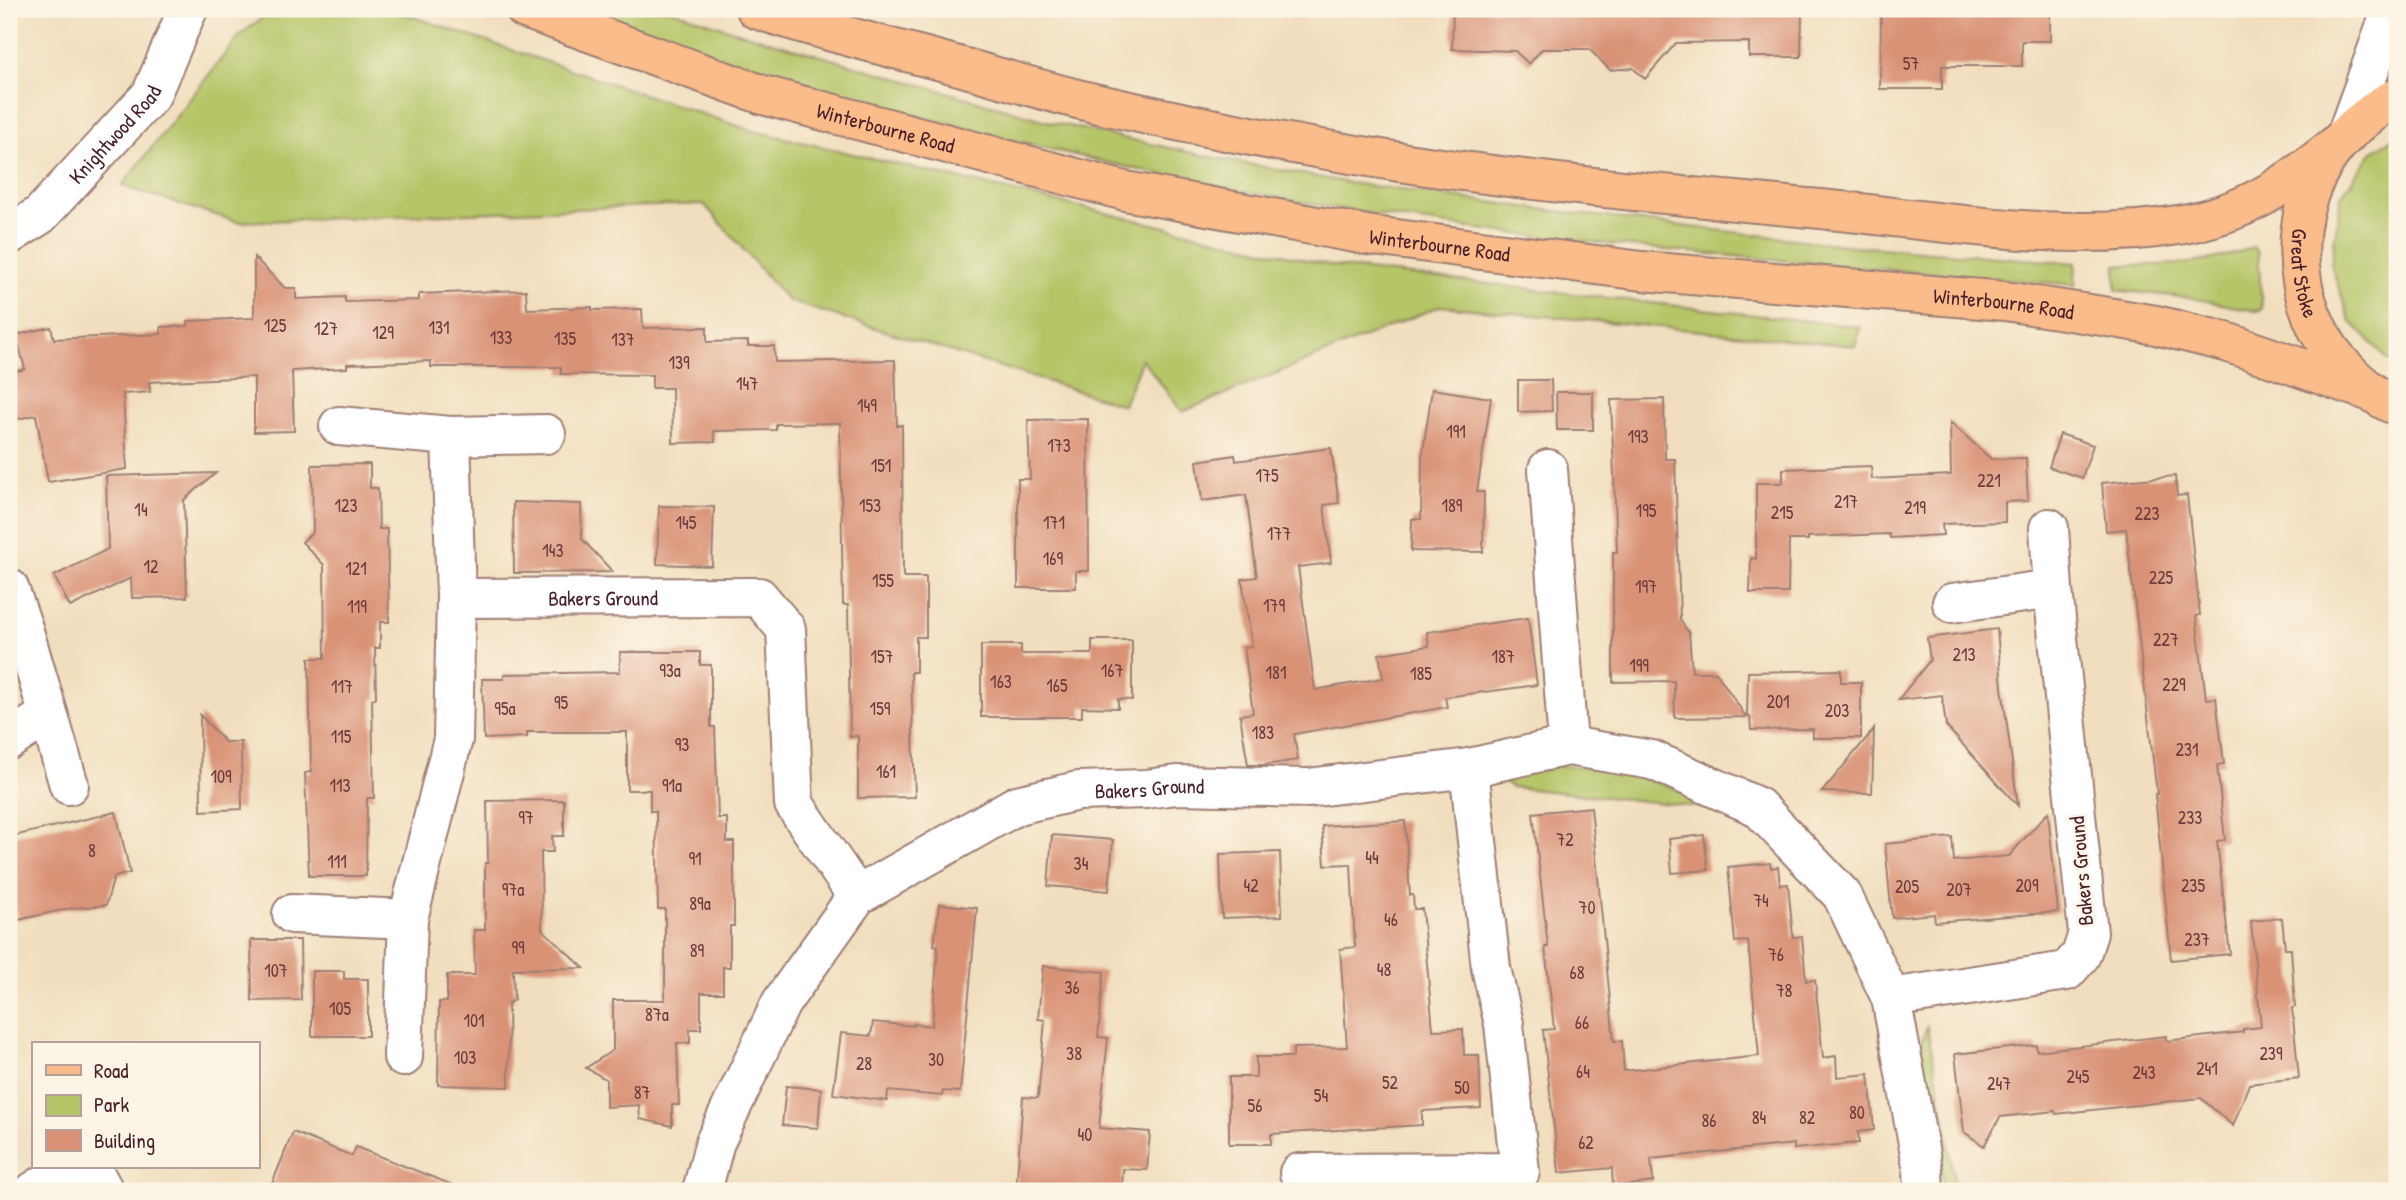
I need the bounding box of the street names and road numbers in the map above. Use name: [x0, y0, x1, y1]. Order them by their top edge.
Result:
street label: Knightwood Road: [62, 81, 168, 190]
street label: Winterbourne Road: [814, 95, 958, 160]
street label: Winterbourne Road: [1368, 221, 1512, 268]
street label: Great Stoke: [2285, 227, 2326, 322]
street label: Winterbourne Road: [1932, 281, 2076, 326]
street label: Bakers Ground: [548, 583, 658, 612]
street label: Bakers Ground: [1094, 770, 1204, 805]
street label: Bakers Ground: [2062, 815, 2100, 927]

